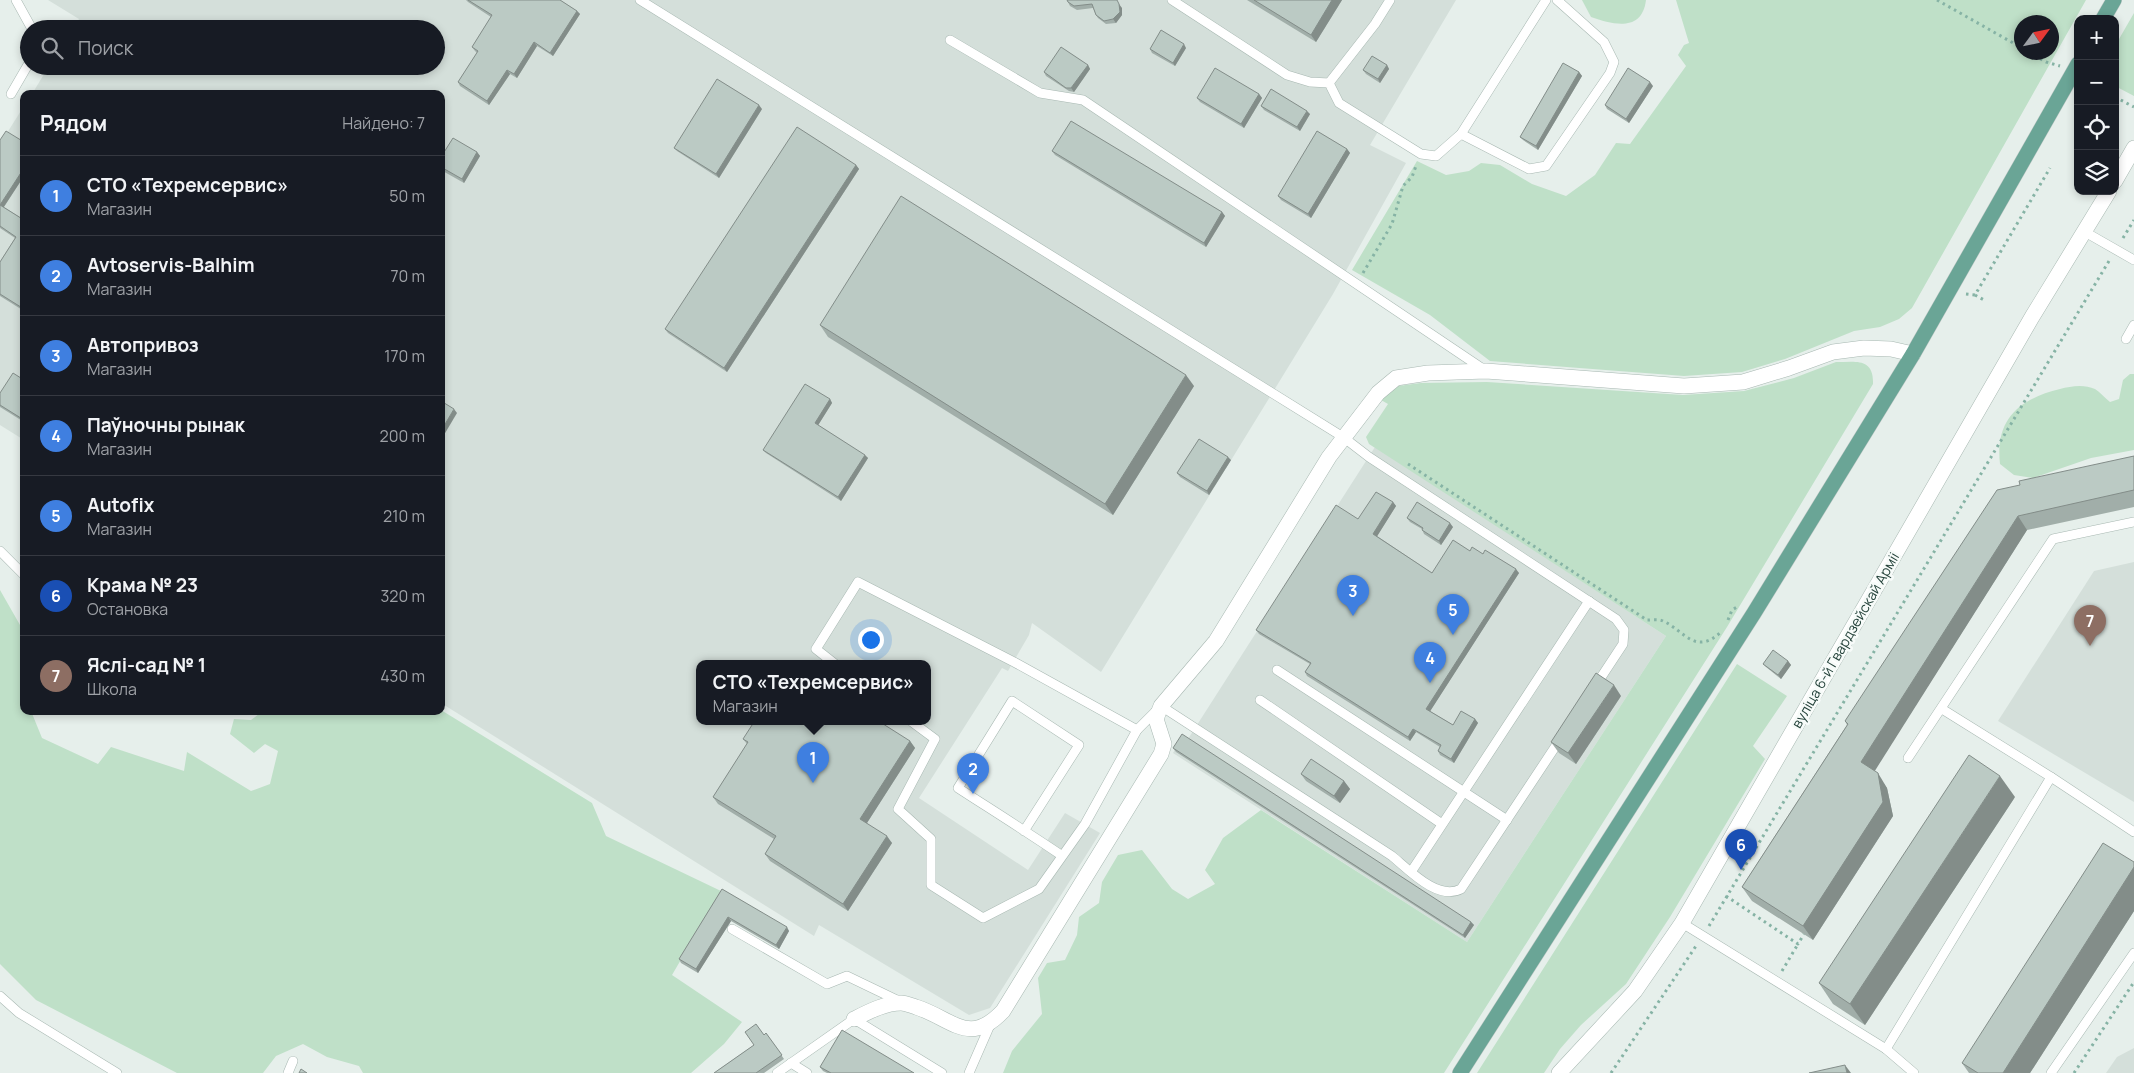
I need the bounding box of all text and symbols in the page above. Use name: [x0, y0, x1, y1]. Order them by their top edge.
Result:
north arrow: [2014, 15, 2059, 60]
map controls: [2074, 15, 2119, 195]
button: +: [2074, 15, 2119, 60]
search box: [20, 20, 445, 75]
icon: search: [38, 34, 66, 62]
text: Поиск: [78, 35, 133, 61]
button: −: [2074, 60, 2119, 105]
button: locate: [2074, 105, 2119, 150]
text: Рядом: [40, 109, 107, 137]
text: Найдено: 7: [342, 112, 425, 134]
button: layers: [2074, 150, 2119, 195]
text: СТО «Техремсервис»: [87, 172, 288, 198]
text: 1: [52, 185, 60, 207]
text: 50 m: [389, 185, 425, 207]
text: Магазин: [87, 198, 152, 220]
text: Avtoservis-Balhim: [87, 252, 255, 278]
text: 2: [51, 265, 61, 287]
text: 70 m: [390, 265, 425, 287]
text: Магазин: [87, 278, 152, 300]
text: Автопривоз: [87, 332, 199, 358]
text: 3: [51, 345, 61, 367]
text: 170 m: [384, 345, 425, 367]
text: Магазин: [87, 358, 152, 380]
text: Паўночны рынак: [87, 412, 245, 438]
text: 4: [51, 425, 61, 447]
text: 200 m: [380, 425, 425, 447]
text: Магазин: [87, 438, 152, 460]
text: Autofix: [87, 492, 154, 518]
text: 5: [51, 505, 61, 527]
text: 210 m: [383, 505, 425, 527]
text: Магазин: [87, 518, 152, 540]
street label: вуліца 6-й Гвардзейскай Арміі: [1787, 549, 1903, 731]
text: Крама № 23: [87, 572, 198, 598]
pin: 3: [1337, 575, 1369, 616]
text: 6: [51, 585, 61, 607]
text: 320 m: [381, 585, 425, 607]
pin: 5: [1437, 594, 1469, 635]
text: Остановка: [87, 598, 168, 620]
pin: 7: [2074, 605, 2106, 646]
your location: [858, 627, 884, 653]
pin: 4: [1414, 642, 1446, 683]
text: Яслі-сад № 1: [87, 652, 206, 678]
popup: [696, 660, 931, 725]
text: 7: [52, 665, 60, 687]
text: 430 m: [380, 665, 425, 687]
text: СТО «Техремсервис»: [713, 669, 914, 695]
text: Школа: [87, 678, 137, 700]
text: Магазин: [713, 695, 778, 717]
pin: 1: [797, 742, 829, 783]
pin: 2: [957, 753, 989, 794]
pin: 6: [1725, 829, 1757, 870]

